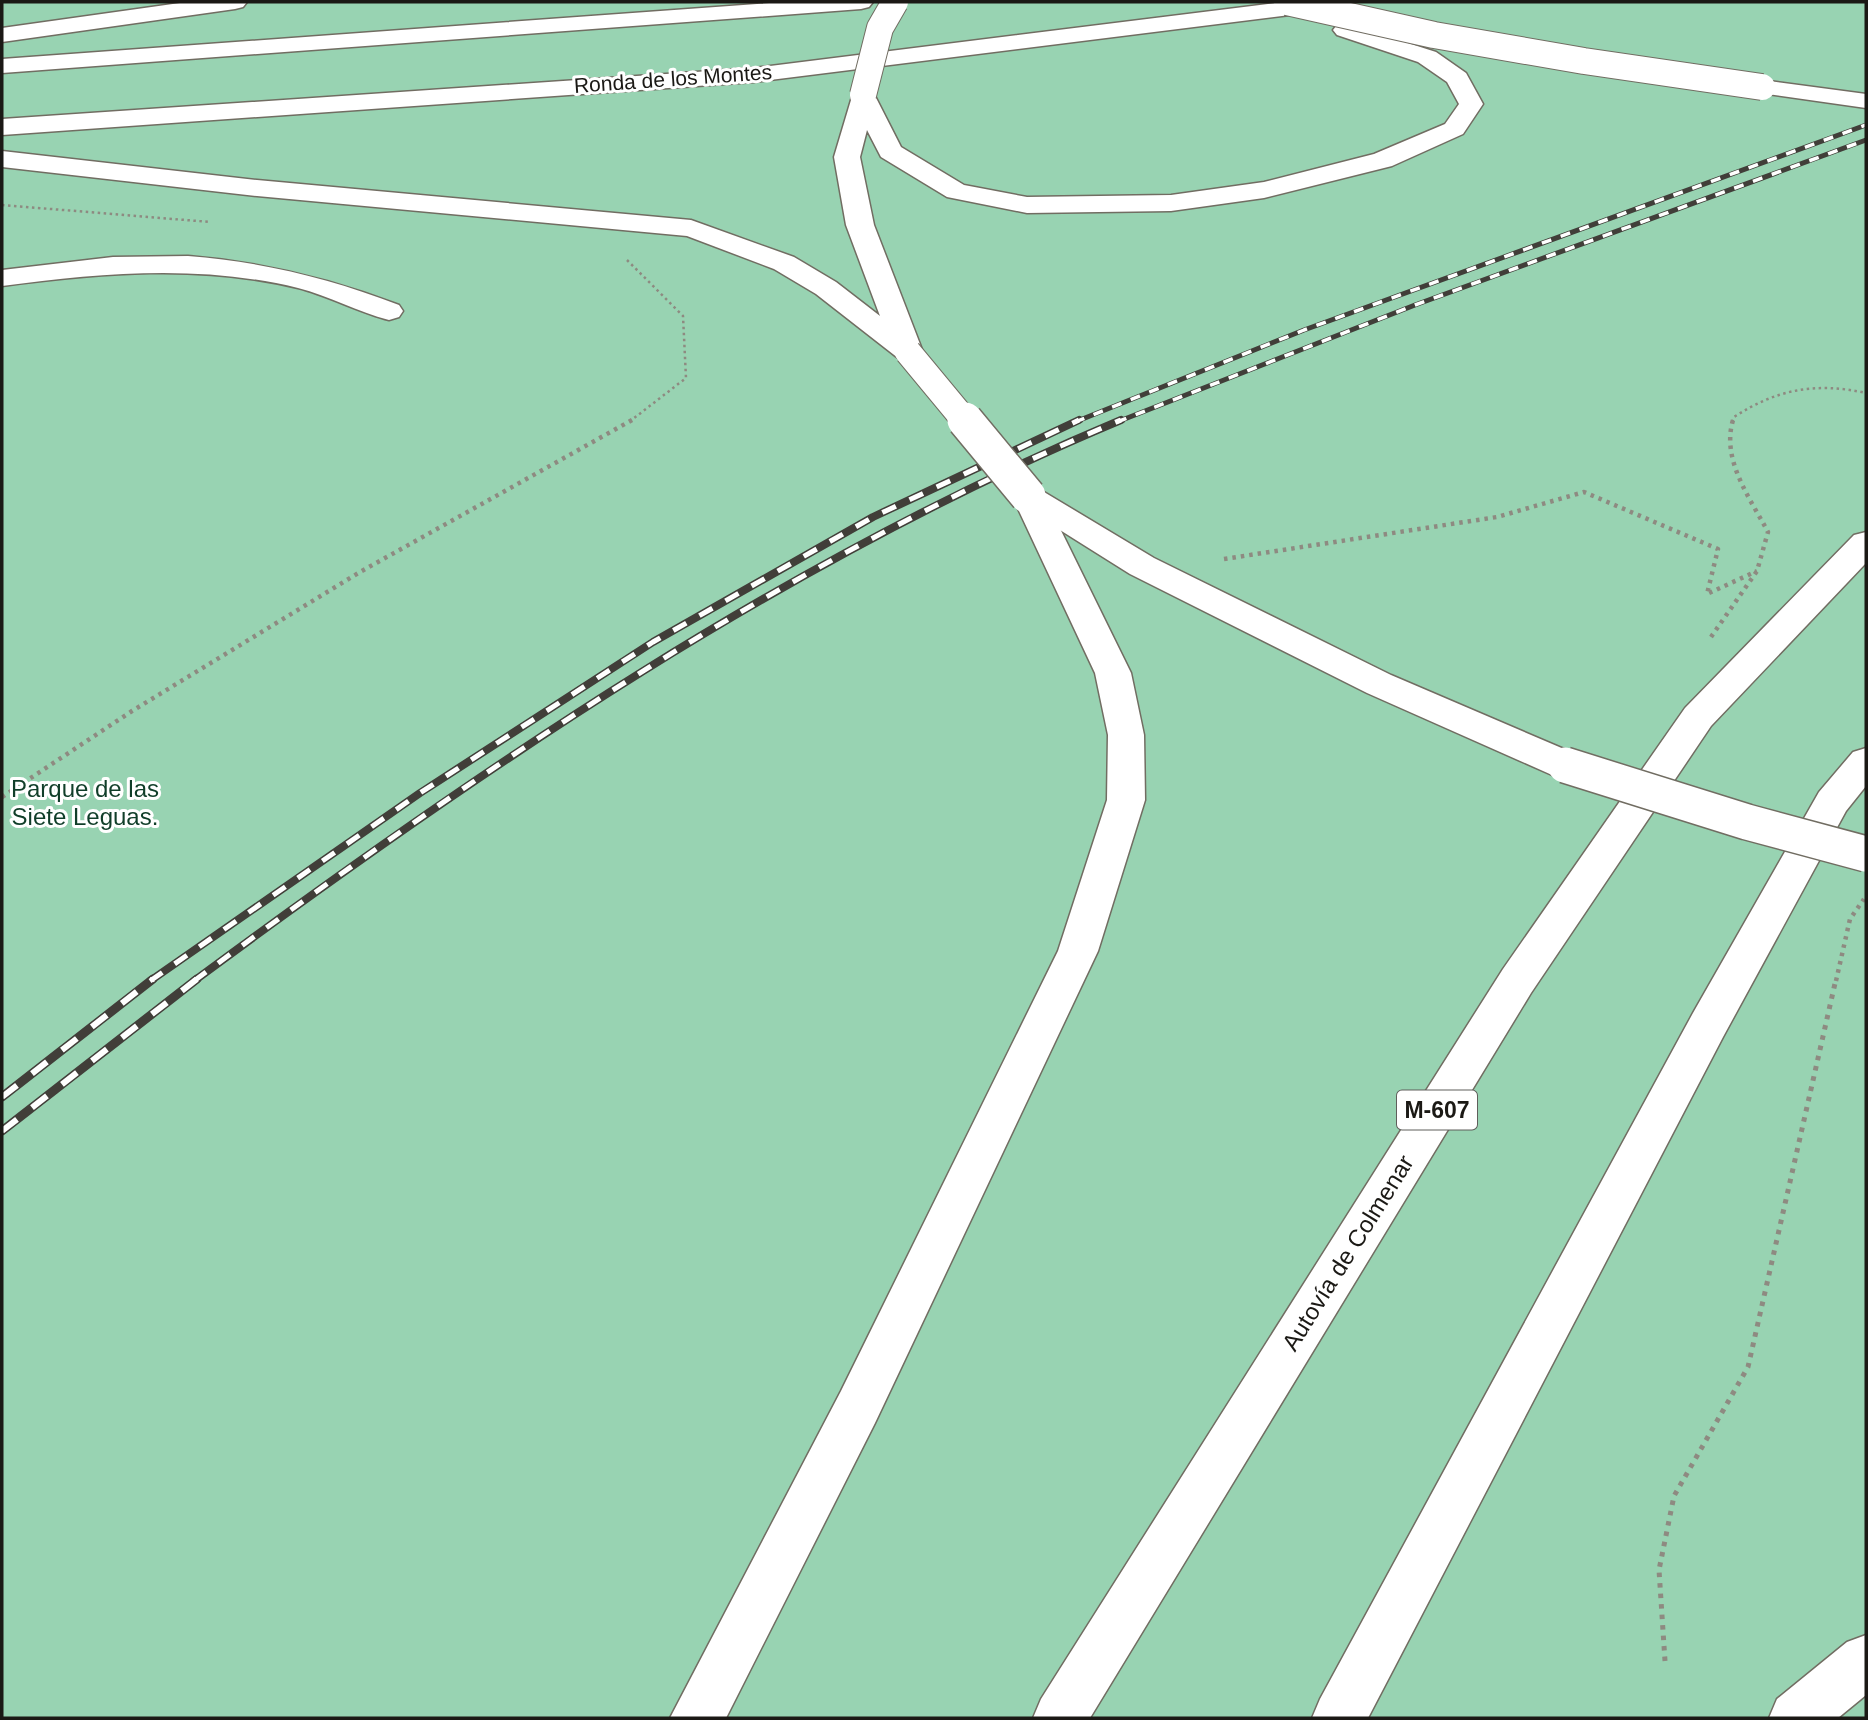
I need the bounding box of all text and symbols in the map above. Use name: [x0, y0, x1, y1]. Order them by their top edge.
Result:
street label: Ronda de los Montes: [573, 60, 773, 97]
park label: Parque de las Siete Leguas.: [11, 775, 159, 830]
road number: M-607: [1397, 1091, 1477, 1130]
street label: Autovía de Colmenar: [1276, 1150, 1419, 1355]

